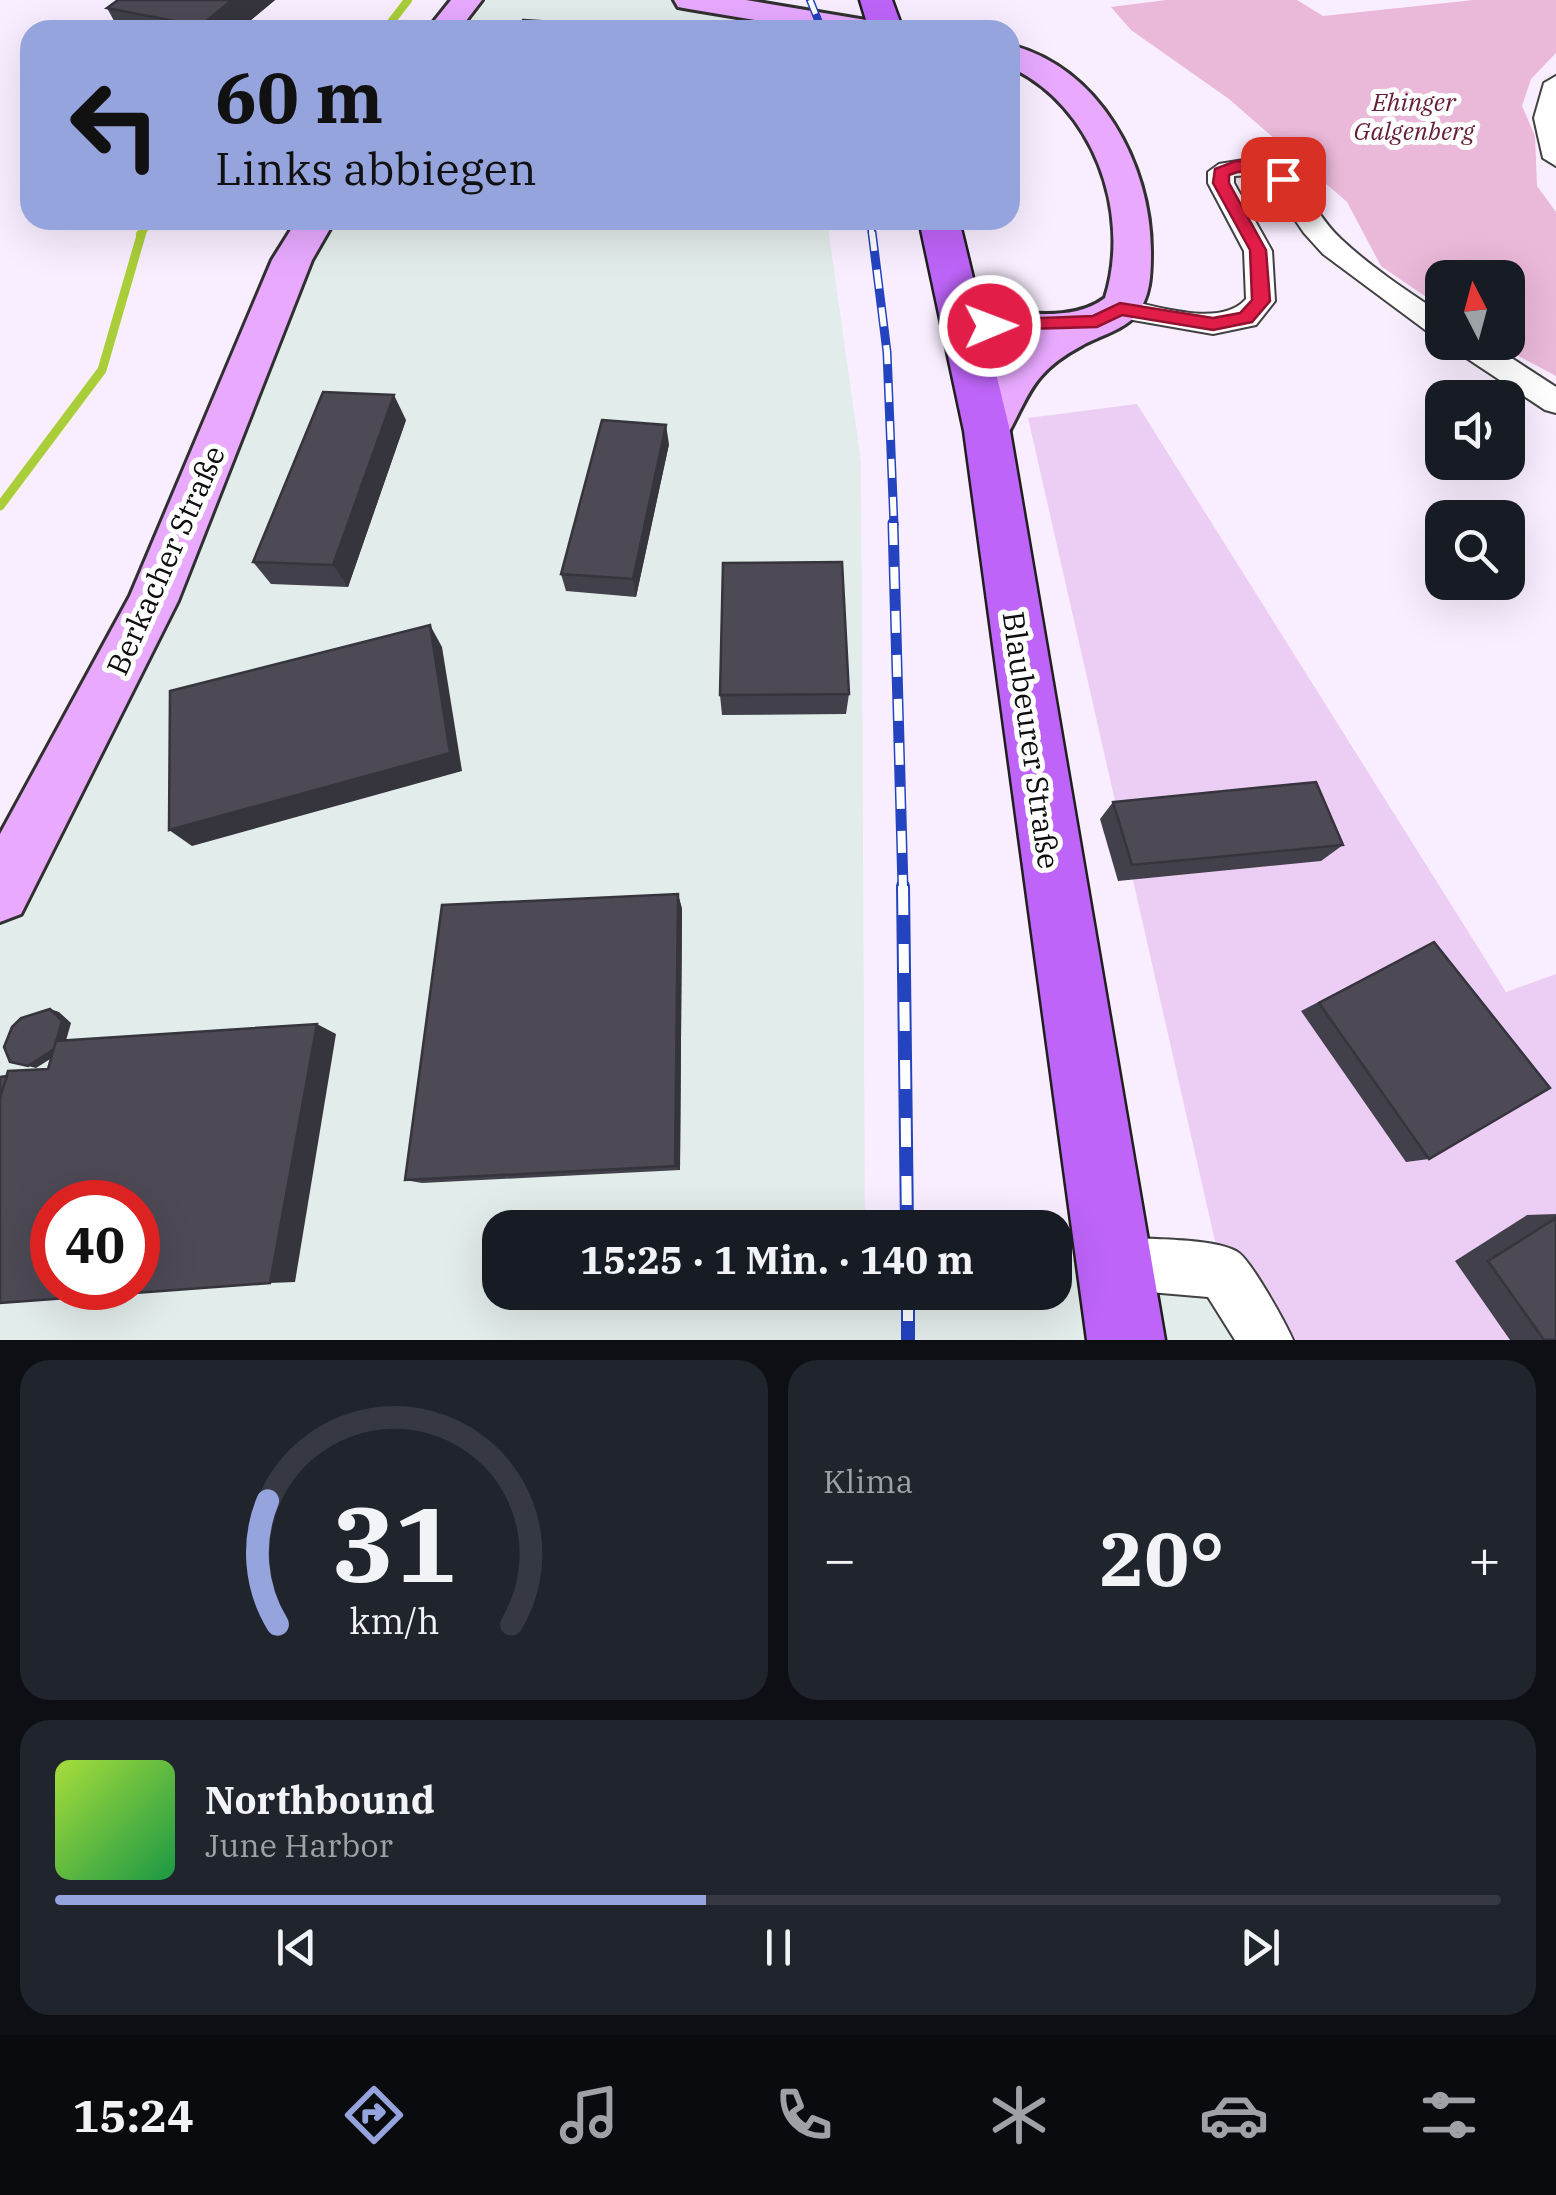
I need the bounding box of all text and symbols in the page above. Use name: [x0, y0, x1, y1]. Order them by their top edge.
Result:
text: 60 m: [215, 51, 383, 142]
icon: left: [50, 60, 180, 190]
park label: Ehinger Galgenberg: [1354, 85, 1476, 147]
pin: [1241, 137, 1326, 222]
text: Links abbiegen: [215, 139, 537, 197]
icon: arrive: [1256, 152, 1311, 207]
north arrow: [1425, 260, 1525, 360]
map controls: [1425, 260, 1525, 600]
position arrow: [938, 274, 1042, 378]
button: sound: [1425, 380, 1525, 480]
street label: Berkacher Straße: [97, 439, 233, 681]
button: search: [1425, 500, 1525, 600]
street label: Blaubeurer Straße: [995, 609, 1069, 871]
speed limit sign: 40: [30, 1180, 160, 1310]
text: 15:25 · 1 Min. · 140 m: [580, 1235, 974, 1284]
text: Klima: [823, 1460, 913, 1502]
text: 31: [332, 1475, 456, 1611]
text: 20°: [1099, 1509, 1225, 1607]
text: −: [823, 1523, 856, 1594]
text: +: [1468, 1523, 1501, 1594]
text: km/h: [349, 1597, 439, 1644]
text: Northbound: [205, 1775, 435, 1824]
text: June Harbor: [205, 1824, 393, 1866]
icon: previous: [269, 1920, 324, 1975]
icon: pause: [751, 1920, 806, 1975]
icon: next: [1233, 1920, 1288, 1975]
icon: directions: [339, 2080, 409, 2150]
icon: music: [554, 2080, 624, 2150]
icon: phone: [769, 2080, 839, 2150]
icon: climate: [984, 2080, 1054, 2150]
icon: car: [1199, 2080, 1269, 2150]
icon: filters: [1414, 2080, 1484, 2150]
text: 15:24: [72, 2086, 194, 2144]

